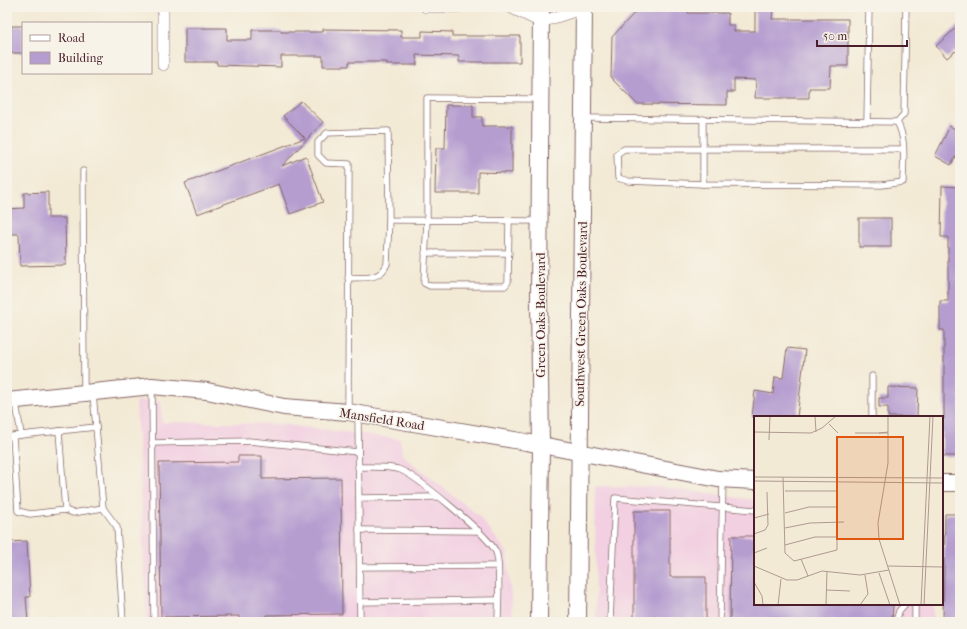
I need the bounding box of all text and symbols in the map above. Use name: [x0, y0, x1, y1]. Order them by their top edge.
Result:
legend: [22, 22, 152, 74]
scale bar: [817, 22, 907, 48]
text: 50 m: [823, 29, 847, 43]
text: Road: [58, 31, 85, 45]
text: Building: [58, 51, 103, 65]
street label: Southwest Green Oaks Boulevard: [572, 220, 590, 407]
street label: Green Oaks Boulevard: [533, 251, 548, 378]
street label: Mansfield Road: [338, 405, 427, 433]
inset map: [754, 416, 943, 605]

